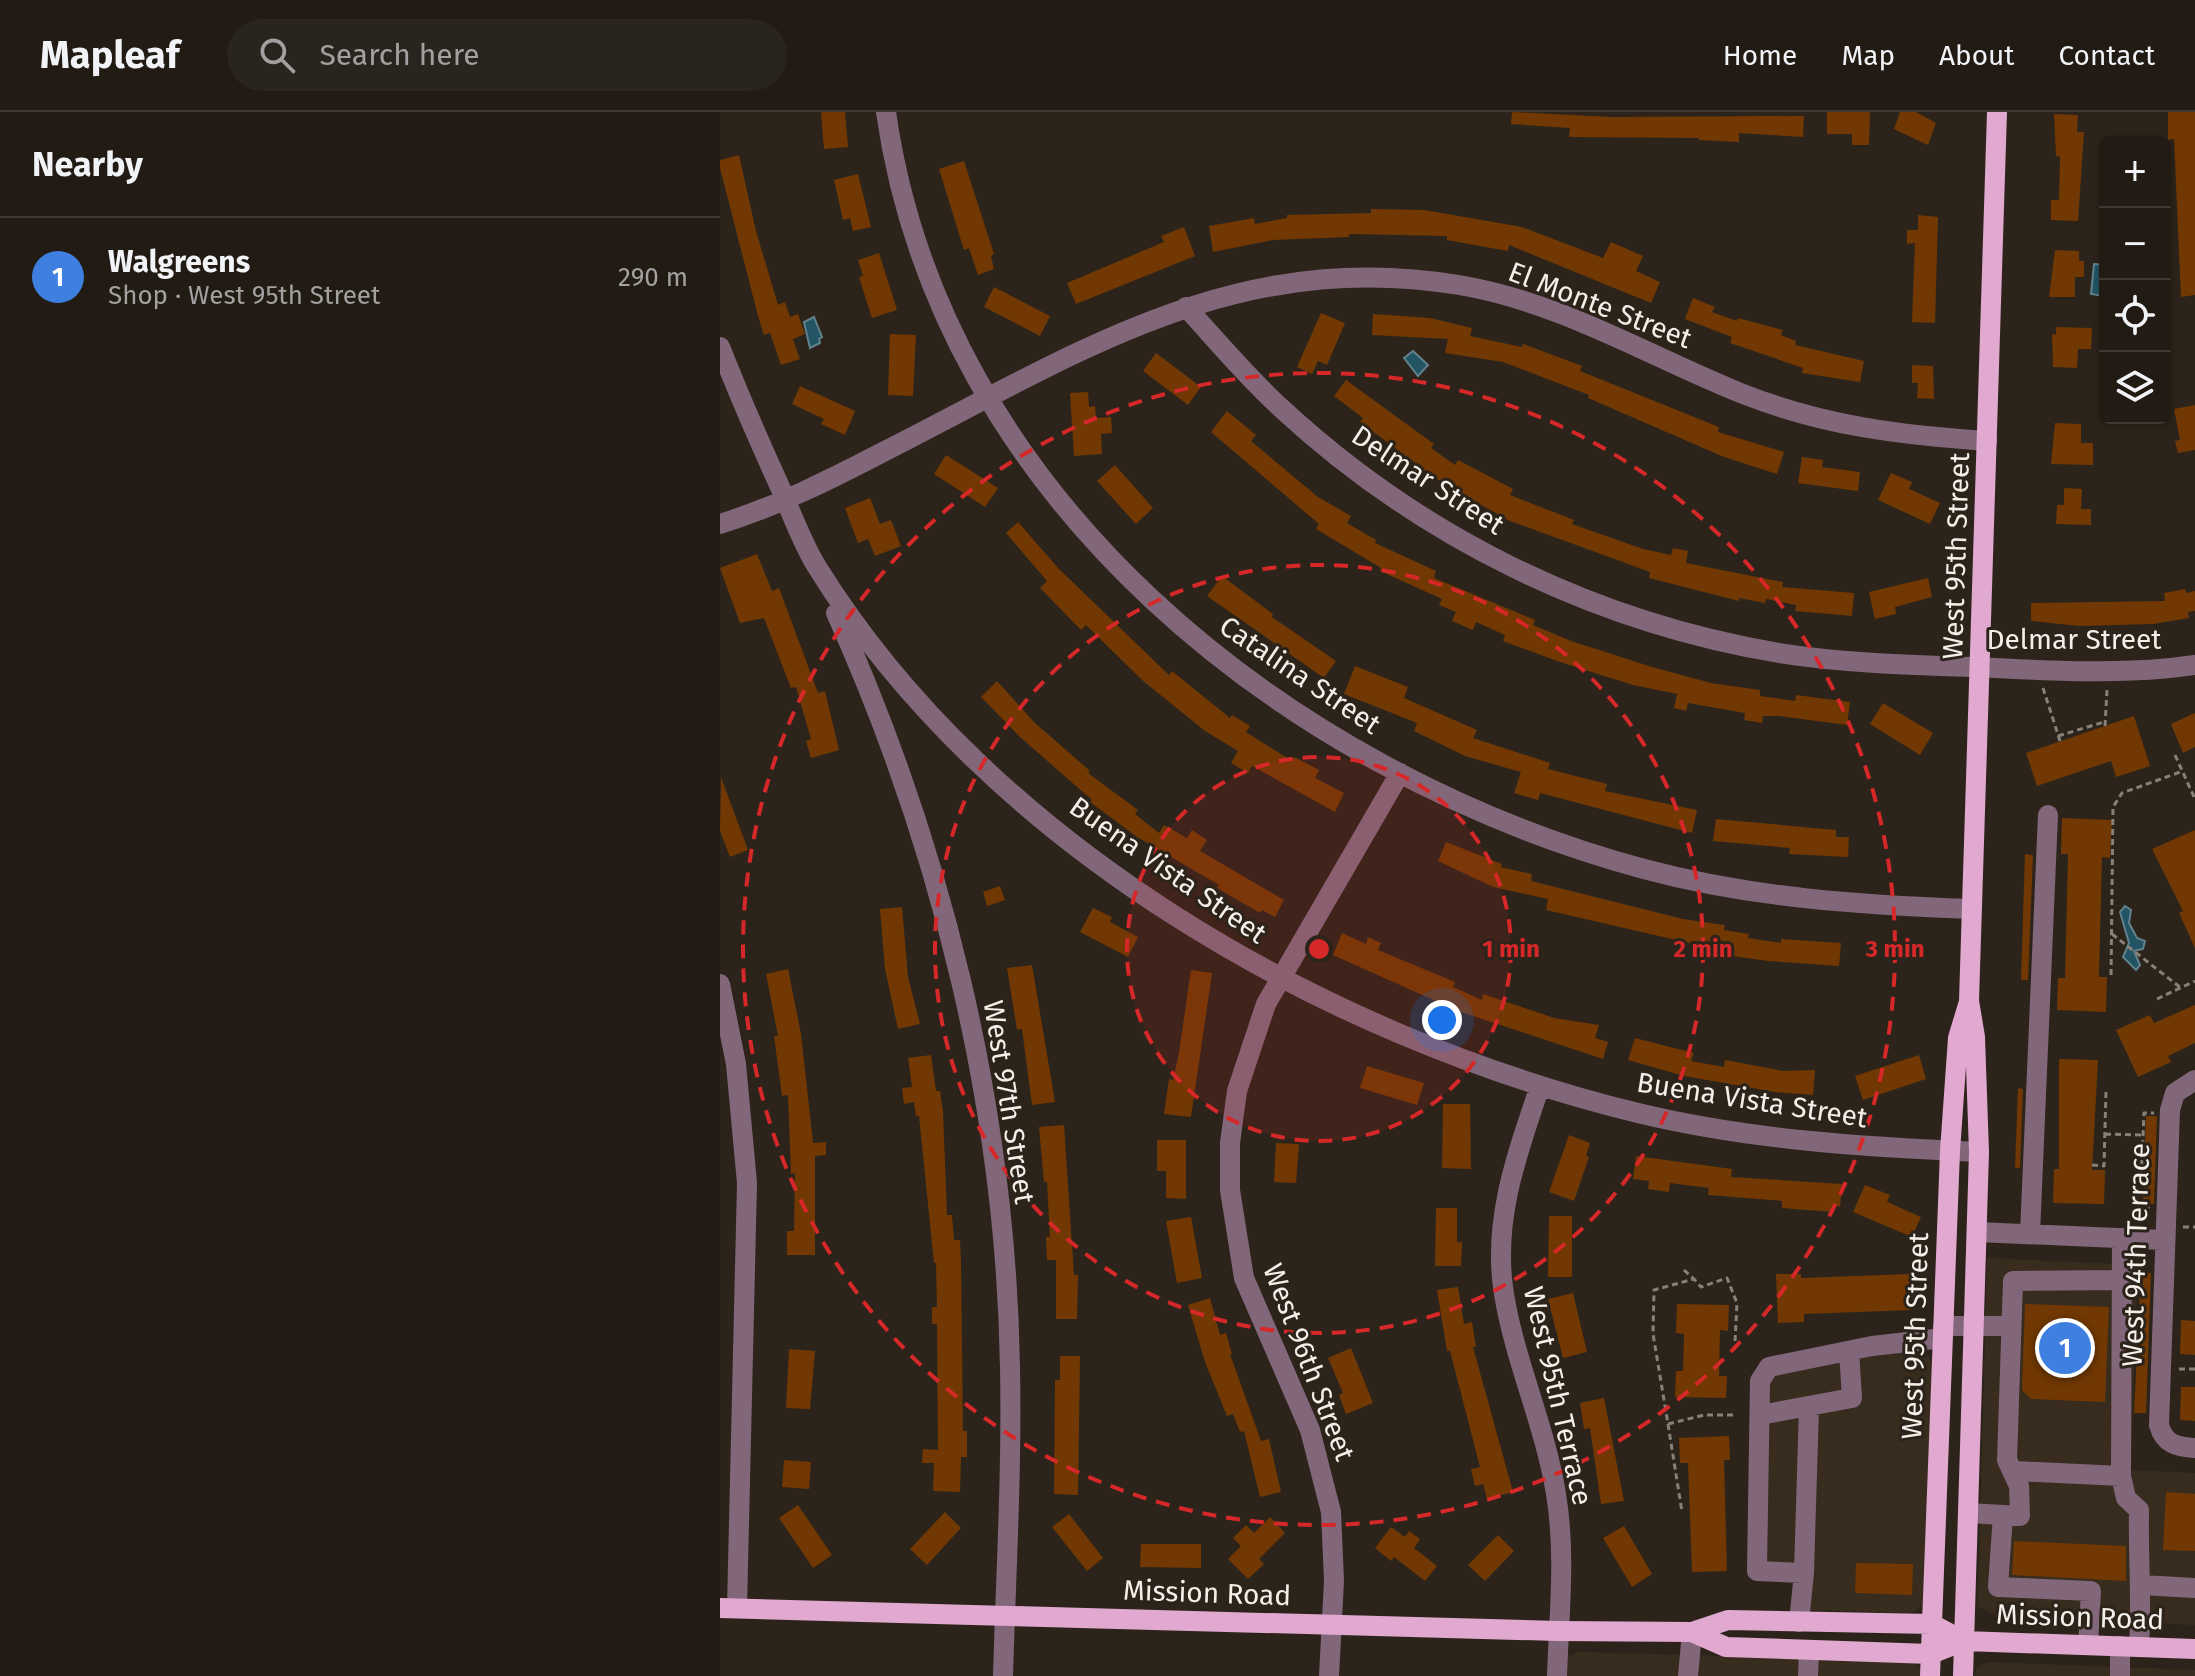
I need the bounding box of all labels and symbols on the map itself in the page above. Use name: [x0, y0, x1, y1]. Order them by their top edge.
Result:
street label: El Monte Street: [1504, 255, 1697, 355]
street label: Delmar Street: [1346, 419, 1511, 542]
street label: West 95th Street: [1936, 451, 1976, 660]
street label: Catalina Street: [1213, 609, 1387, 741]
street label: Delmar Street: [1987, 623, 2162, 656]
street label: Buena Vista Street: [1063, 790, 1274, 951]
centre of rings: [1305, 935, 1333, 963]
text: 1 min: [1482, 935, 1540, 963]
text: 2 min: [1674, 935, 1733, 963]
text: 3 min: [1864, 935, 1925, 963]
street label: West 97th Street: [977, 998, 1041, 1207]
your location: [1422, 1000, 1462, 1040]
street label: Buena Vista Street: [1634, 1066, 1870, 1135]
street label: West 94th Terrace: [2116, 1142, 2156, 1368]
street label: West 95th Street: [1895, 1231, 1935, 1440]
street label: West 96th Street: [1256, 1259, 1362, 1466]
street label: West 95th Terrace: [1517, 1283, 1599, 1509]
pin: 1: [2039, 1318, 2091, 1378]
street label: Mission Road: [1122, 1574, 1292, 1612]
street label: Mission Road: [1995, 1598, 2165, 1636]

